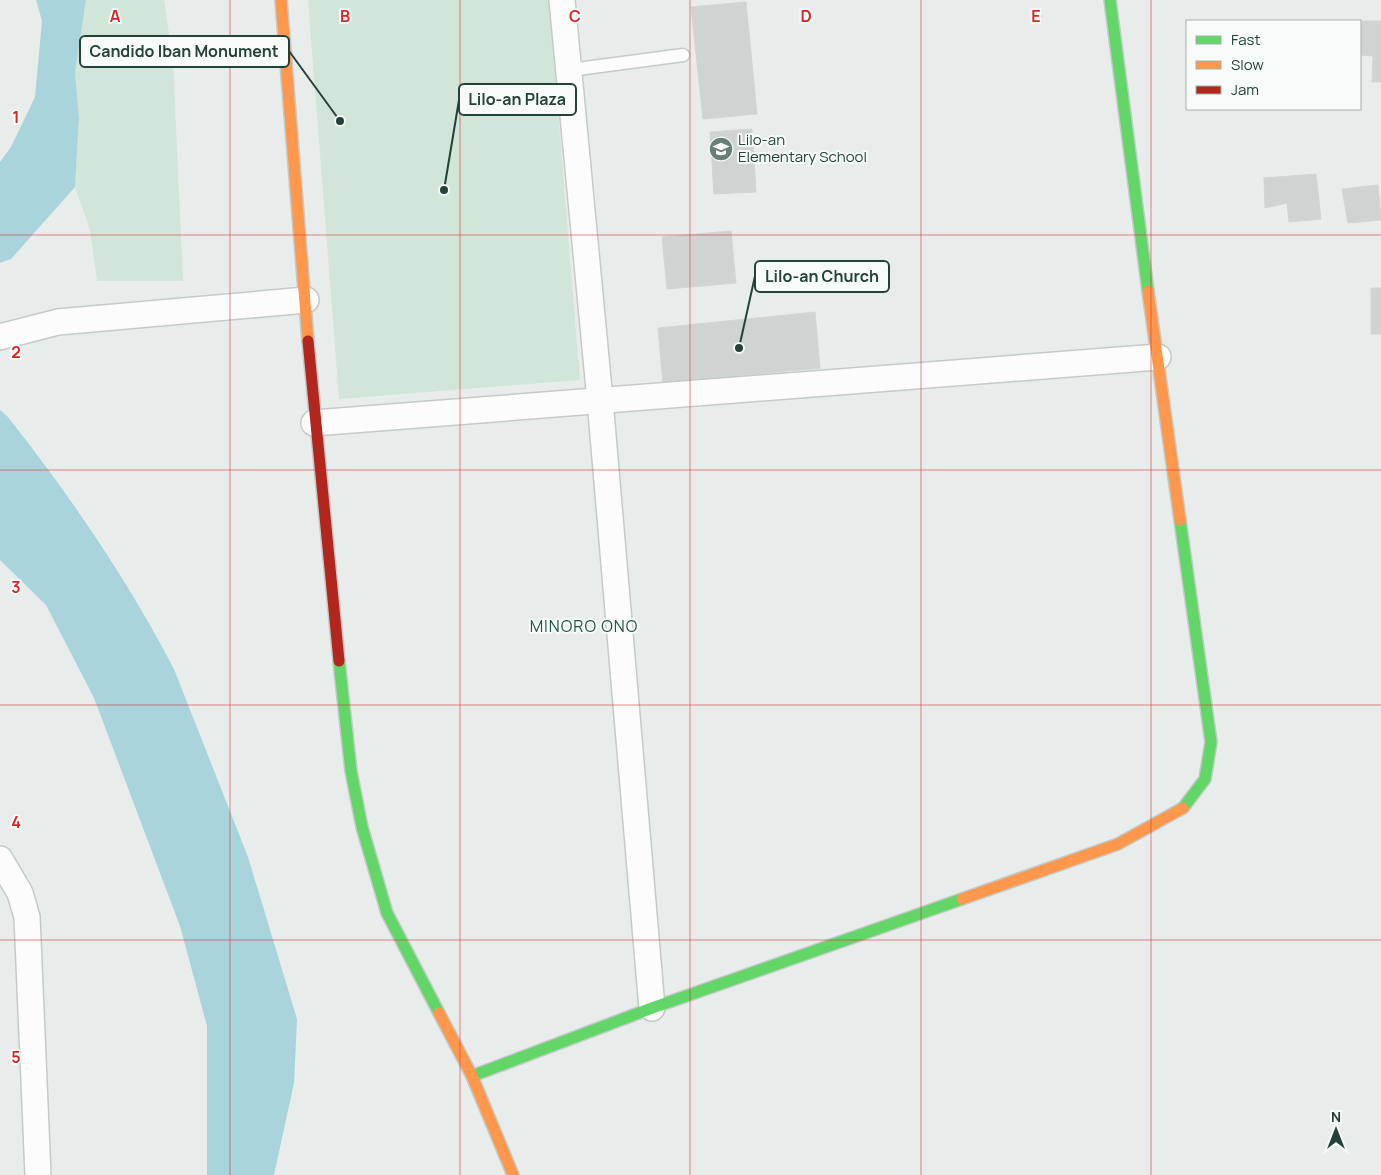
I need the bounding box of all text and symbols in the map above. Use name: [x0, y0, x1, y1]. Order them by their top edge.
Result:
text: A: [110, 5, 121, 27]
text: B: [340, 5, 350, 27]
text: C: [569, 5, 581, 27]
text: D: [800, 5, 812, 27]
text: E: [1031, 5, 1041, 27]
legend: [1186, 20, 1361, 110]
text: Fast: [1231, 29, 1260, 50]
callout: Candido Iban Monument: [80, 36, 289, 67]
text: Candido Iban Monument: [89, 40, 279, 62]
text: Slow: [1231, 54, 1264, 75]
text: Jam: [1231, 79, 1259, 100]
callout: Lilo-an Plaza: [459, 84, 576, 115]
text: Lilo-an Plaza: [468, 88, 566, 110]
text: 1: [12, 106, 20, 128]
place label: Lilo-an Elementary School: [738, 129, 867, 167]
school or university icon: Lilo-an Elementary School: [708, 136, 734, 162]
callout: Lilo-an Church: [755, 261, 889, 292]
text: Lilo-an Church: [765, 265, 879, 287]
text: 2: [11, 341, 21, 363]
text: 3: [11, 576, 21, 598]
district label: MINORO ONO: [530, 615, 638, 637]
text: 4: [11, 811, 21, 833]
text: 5: [11, 1046, 21, 1068]
north arrow: [1311, 1105, 1361, 1155]
text: N: [1331, 1107, 1341, 1126]

